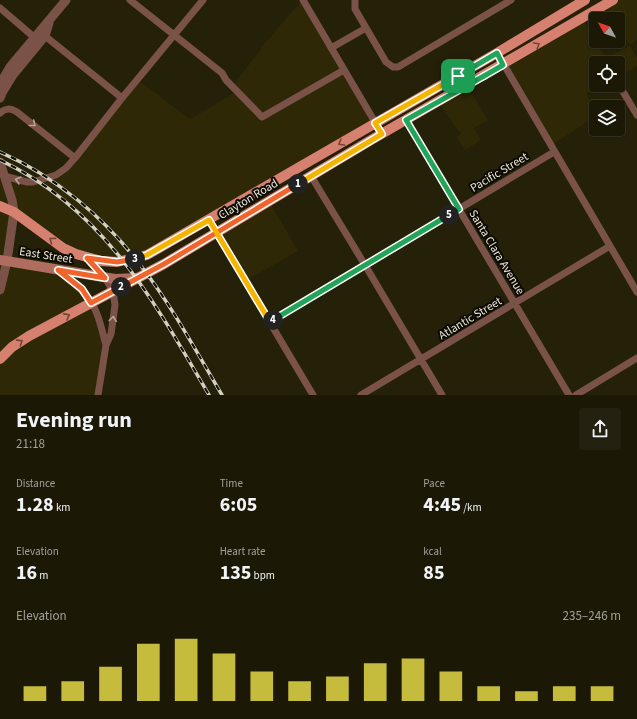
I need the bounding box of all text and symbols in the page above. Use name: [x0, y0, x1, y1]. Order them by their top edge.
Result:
north arrow: [589, 12, 625, 48]
map controls: [589, 12, 625, 136]
one-way arrow: [533, 42, 540, 49]
button: locate: [589, 56, 625, 92]
pin: [441, 59, 475, 93]
icon: arrive: [447, 65, 469, 87]
button: layers: [589, 100, 625, 136]
one-way arrow: [28, 120, 35, 127]
one-way arrow: [338, 138, 345, 146]
street label: Pacific Street: [467, 148, 532, 196]
pin: 1: [288, 174, 308, 194]
street label: Clayton Road: [215, 175, 281, 224]
one-way arrow: [15, 176, 22, 185]
text: 1: [295, 176, 301, 191]
pin: 5: [439, 205, 459, 225]
text: 5: [446, 207, 452, 222]
street label: Santa Clara Avenue: [464, 207, 529, 298]
one-way arrow: [50, 238, 57, 245]
street label: East Street: [18, 243, 74, 268]
pin: 3: [125, 249, 145, 269]
text: 3: [132, 251, 138, 266]
pin: 2: [111, 277, 131, 297]
text: 2: [118, 279, 124, 294]
street label: Atlantic Street: [435, 293, 505, 344]
pin: 4: [263, 310, 283, 330]
text: 4: [270, 312, 276, 327]
one-way arrow: [63, 313, 70, 321]
one-way arrow: [108, 315, 117, 322]
one-way arrow: [16, 339, 23, 347]
text: Evening run: [16, 404, 132, 436]
button: share: [579, 408, 621, 450]
text: 21:18: [16, 435, 45, 453]
text: Distance: [16, 476, 55, 491]
text: Time: [220, 476, 243, 491]
text: Pace: [423, 476, 445, 491]
text: 1.28: [16, 491, 54, 519]
text: 6:05: [220, 491, 257, 519]
text: 4:45: [423, 491, 461, 519]
text: km: [54, 500, 70, 515]
text: /km: [461, 500, 482, 515]
text: Elevation: [16, 544, 59, 559]
text: Heart rate: [220, 544, 265, 559]
text: kcal: [423, 544, 442, 559]
text: 16: [16, 559, 37, 587]
text: 135: [220, 559, 251, 587]
text: 85: [423, 559, 444, 587]
text: m: [37, 568, 48, 583]
text: bpm: [251, 568, 275, 583]
text: Elevation: [16, 607, 67, 625]
text: 235–246 m: [563, 607, 621, 625]

